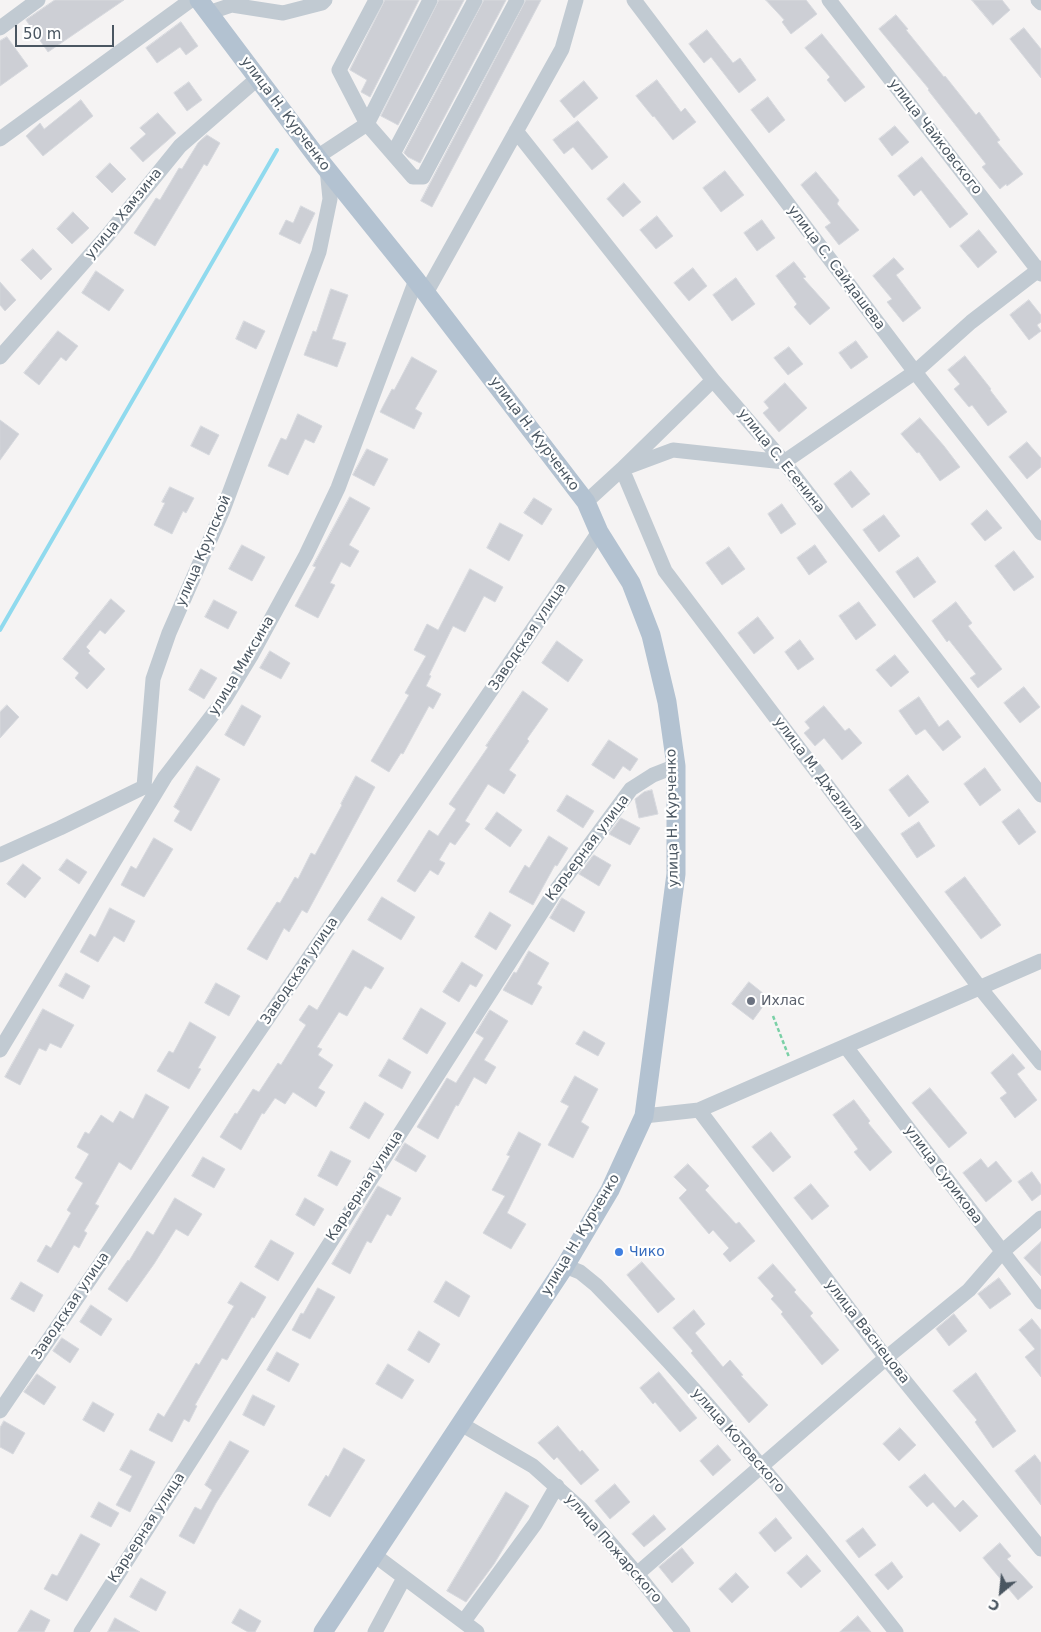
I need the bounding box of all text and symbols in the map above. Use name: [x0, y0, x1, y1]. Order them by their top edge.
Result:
scale bar: [18, 15, 116, 47]
text: 50 m: [23, 25, 61, 43]
street label: улица Н. Курченко: [237, 54, 333, 174]
street label: улица Чайковского: [885, 76, 985, 198]
street label: улица Хамзина: [82, 165, 166, 263]
street label: улица С. Сайдашева: [784, 202, 888, 334]
street label: улица Н. Курченко: [486, 374, 582, 494]
street label: улица С. Есенина: [734, 406, 828, 516]
street label: улица Крупской: [173, 493, 235, 609]
street label: Заводская улица: [486, 580, 570, 694]
street label: улица Миксина: [206, 613, 278, 719]
street label: улица М. Джалиля: [770, 714, 866, 834]
street label: улица Н. Курченко: [663, 749, 683, 887]
street label: Карьерная улица: [543, 792, 633, 904]
street label: Заводская улица: [258, 914, 342, 1028]
place label: Ихлас: [761, 993, 805, 1009]
marker: Ихлас: [745, 995, 757, 1007]
street label: улица Сурикова: [901, 1123, 985, 1227]
street label: Карьерная улица: [323, 1128, 407, 1244]
street label: улица Н. Курченко: [538, 1171, 624, 1299]
place label: Чико: [629, 1244, 665, 1260]
marker: Чико: [613, 1246, 625, 1258]
street label: Заводская улица: [29, 1249, 113, 1363]
street label: улица Васнецова: [821, 1277, 913, 1387]
street label: улица Котовского: [688, 1385, 788, 1497]
street label: Карьерная улица: [105, 1470, 189, 1586]
street label: улица Пожарского: [561, 1491, 665, 1607]
north arrow: [976, 1567, 1026, 1617]
text: С: [986, 1596, 1002, 1615]

